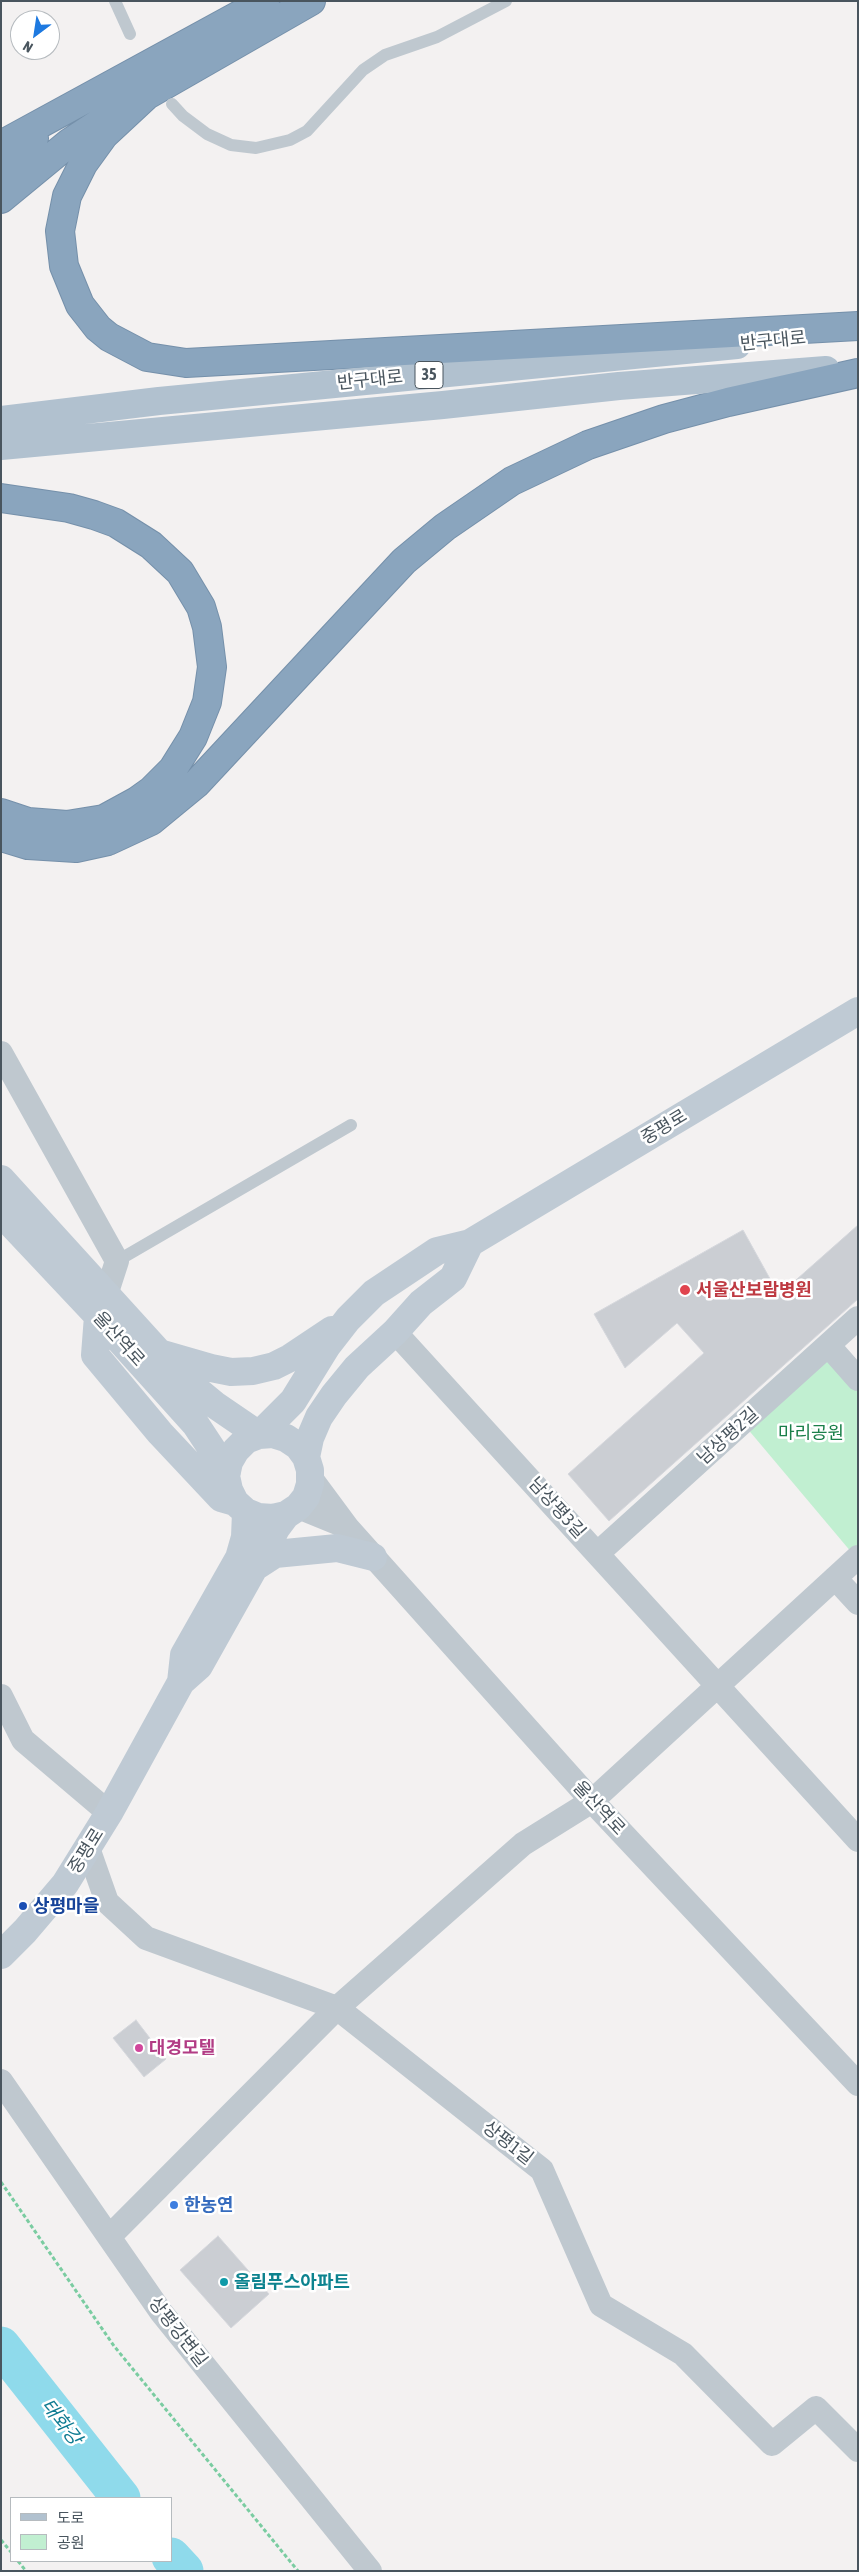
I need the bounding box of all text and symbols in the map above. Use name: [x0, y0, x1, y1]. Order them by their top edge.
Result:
north arrow: [10, 10, 60, 60]
text: N: [20, 38, 35, 56]
street label: 반구대로: [739, 327, 807, 355]
road number: 35: [415, 362, 443, 388]
street label: 반구대로: [336, 366, 404, 394]
street label: 중평로: [637, 1105, 691, 1149]
place label: 서울산보람병원: [696, 1279, 812, 1301]
marker: 서울산보람병원: [678, 1283, 692, 1297]
street label: 울산역로: [89, 1307, 149, 1371]
street label: 남상평2길: [693, 1403, 763, 1469]
park label: 마리공원: [778, 1422, 844, 1444]
street label: 남상평3길: [524, 1473, 590, 1543]
street label: 울산역로: [569, 1776, 629, 1840]
street label: 중평로: [64, 1824, 108, 1878]
place label: 상평마을: [33, 1895, 99, 1917]
marker: 상평마을: [17, 1900, 29, 1912]
place label: 대경모텔: [149, 2037, 215, 2059]
marker: 대경모텔: [133, 2042, 145, 2054]
street label: 상평1길: [478, 2117, 538, 2169]
place label: 한농연: [184, 2194, 234, 2216]
marker: 한농연: [168, 2199, 180, 2211]
place label: 올림푸스아파트: [234, 2271, 350, 2293]
marker: 올림푸스아파트: [218, 2276, 230, 2288]
street label: 상평강변길: [144, 2293, 212, 2371]
water label: 태화강: [36, 2394, 86, 2450]
legend: [10, 2497, 172, 2562]
text: 도로: [57, 2509, 85, 2526]
text: 공원: [57, 2534, 85, 2551]

